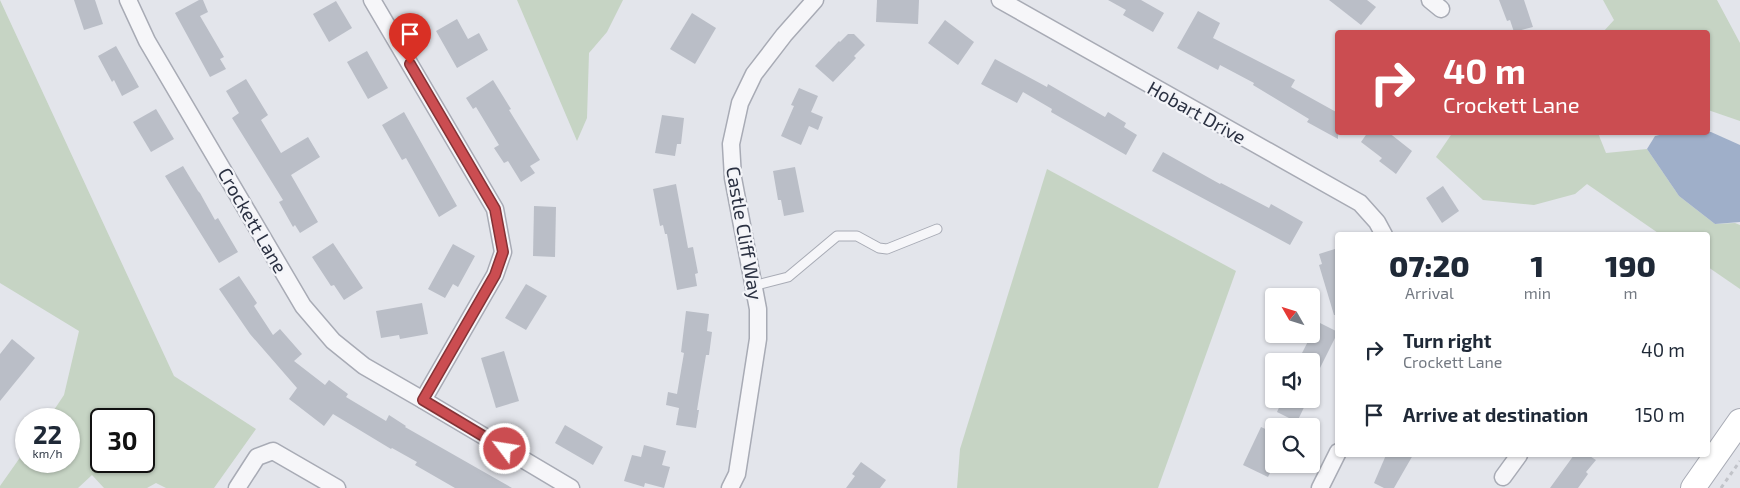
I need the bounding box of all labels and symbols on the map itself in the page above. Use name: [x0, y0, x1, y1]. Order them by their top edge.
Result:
pin: [389, 13, 431, 64]
street label: Hobart Drive: [1144, 76, 1250, 148]
street label: Crockett Lane: [214, 163, 292, 277]
street label: Castle Cliff Way: [722, 164, 768, 302]
north arrow: [1265, 288, 1320, 342]
speed limit sign: 30: [90, 408, 155, 473]
position arrow: [478, 422, 530, 474]

